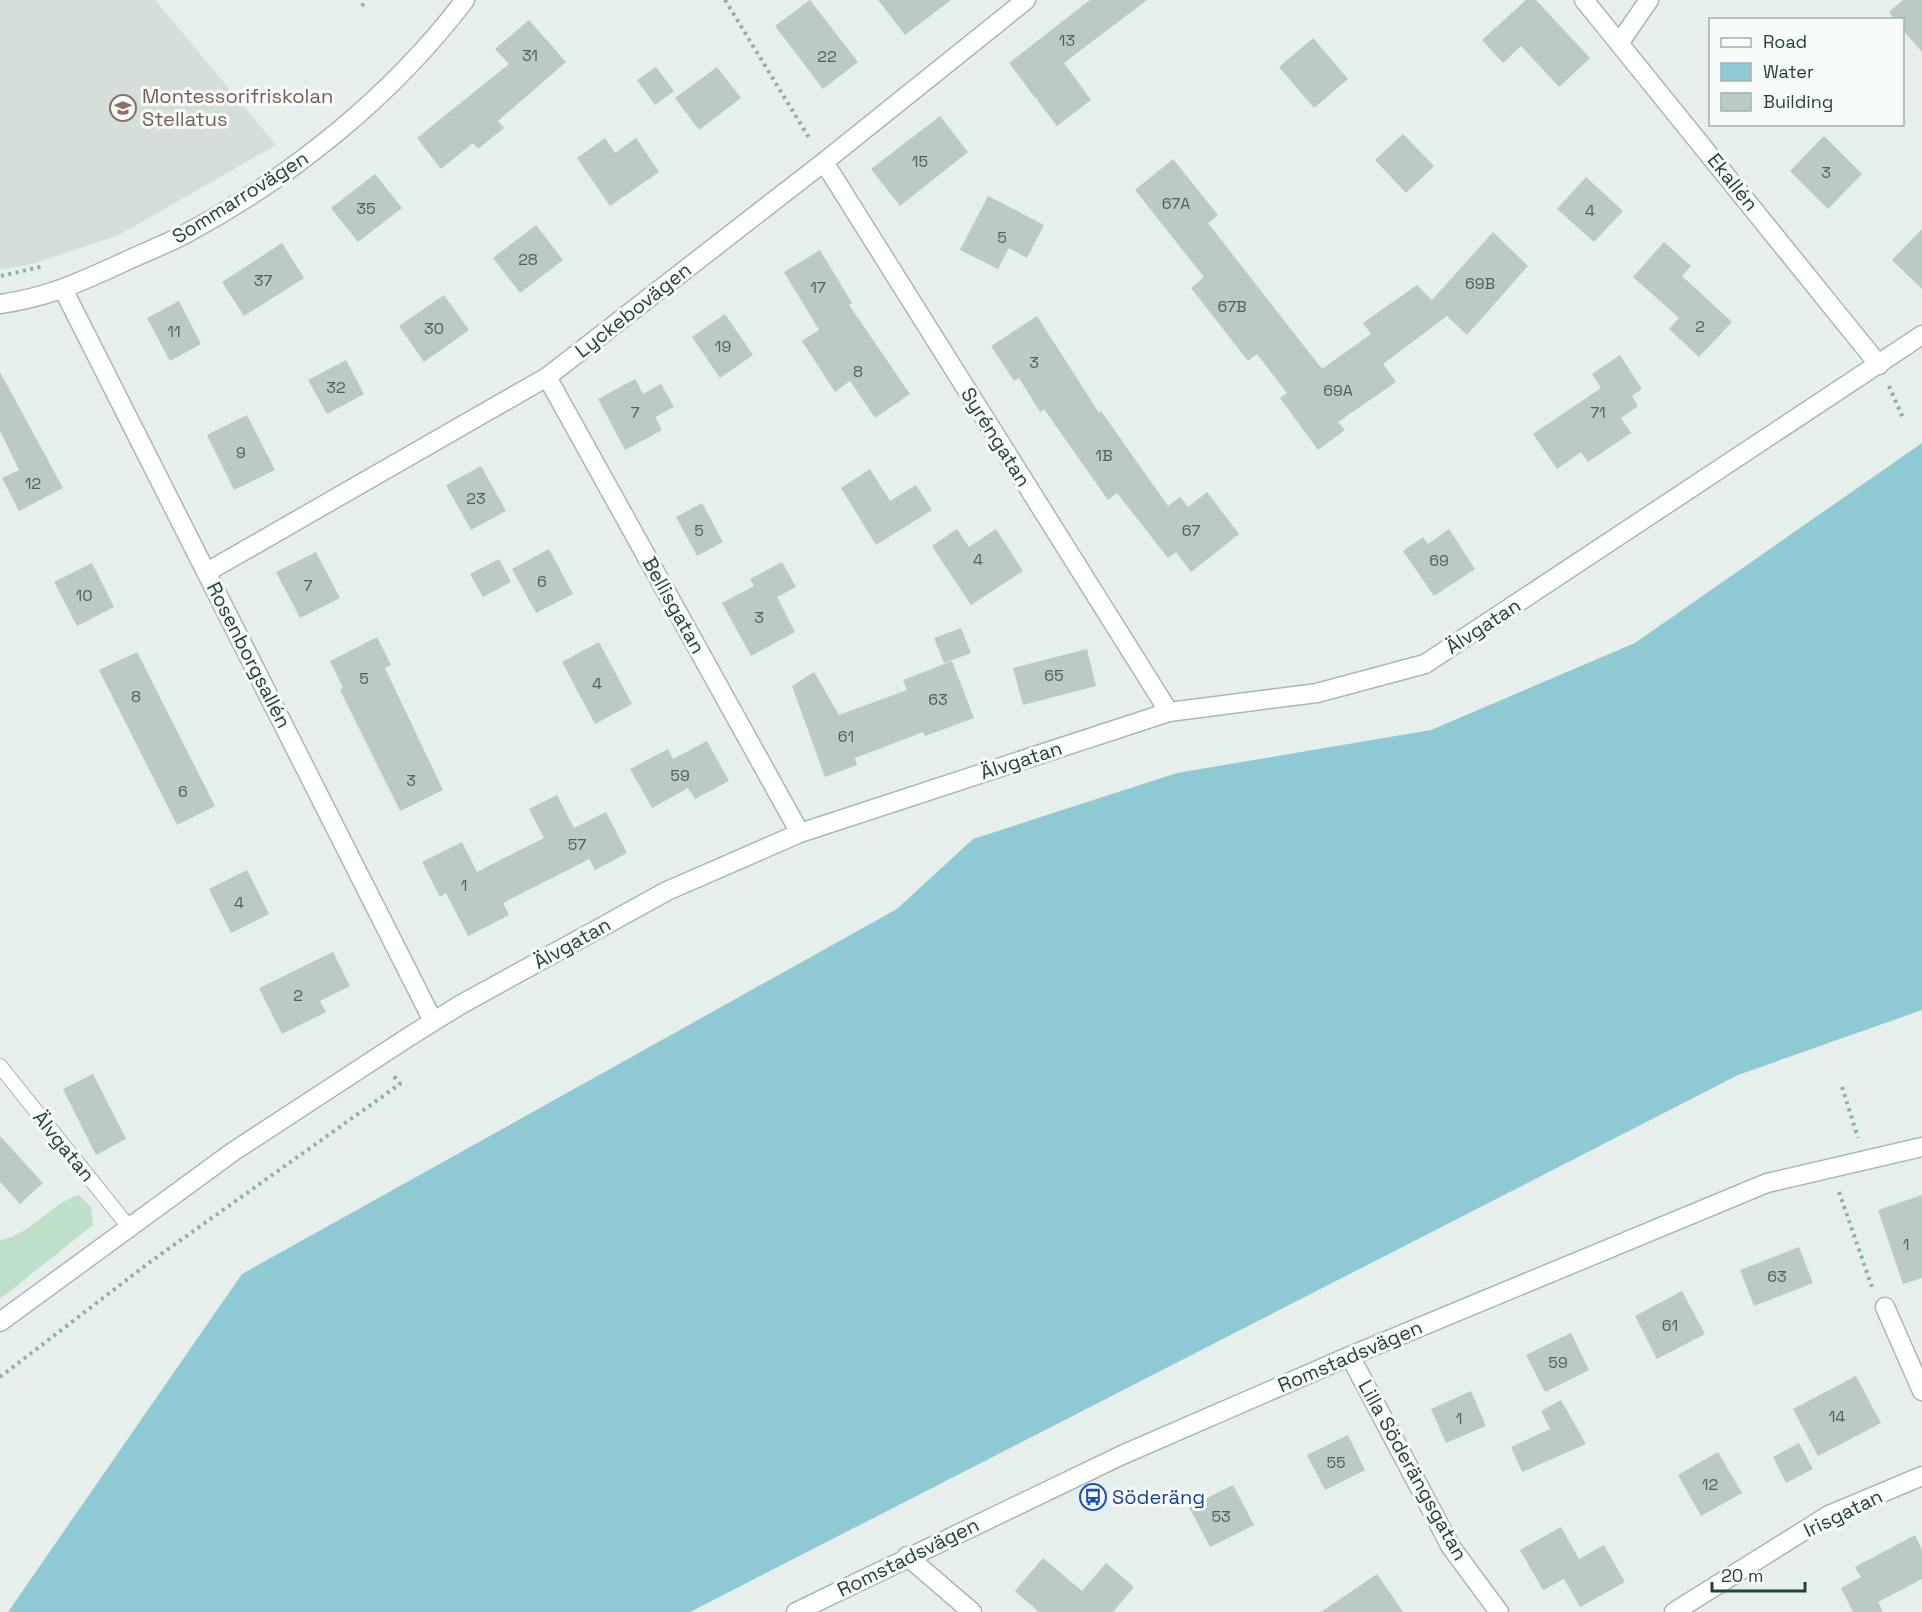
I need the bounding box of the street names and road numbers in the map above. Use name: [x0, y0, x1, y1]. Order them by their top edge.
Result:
street label: Sommarrovägen: [167, 145, 313, 249]
street label: Ekallén: [1702, 148, 1764, 216]
street label: Lyckebovägen: [570, 256, 696, 364]
street label: Syréngatan: [955, 382, 1037, 492]
street label: Bellisgatan: [637, 552, 711, 658]
street label: Rosenborgsallén: [201, 577, 297, 733]
street label: Älvgatan: [1440, 592, 1526, 660]
street label: Älvgatan: [977, 735, 1065, 785]
street label: Älvgatan: [529, 911, 615, 975]
street label: Älvgatan: [27, 1105, 101, 1187]
street label: Romstadsvägen: [1274, 1314, 1426, 1398]
street label: Lilla Söderängsgatan: [1353, 1375, 1473, 1565]
street label: Irisgatan: [1799, 1483, 1887, 1543]
street label: Romstadsvägen: [833, 1511, 983, 1603]

